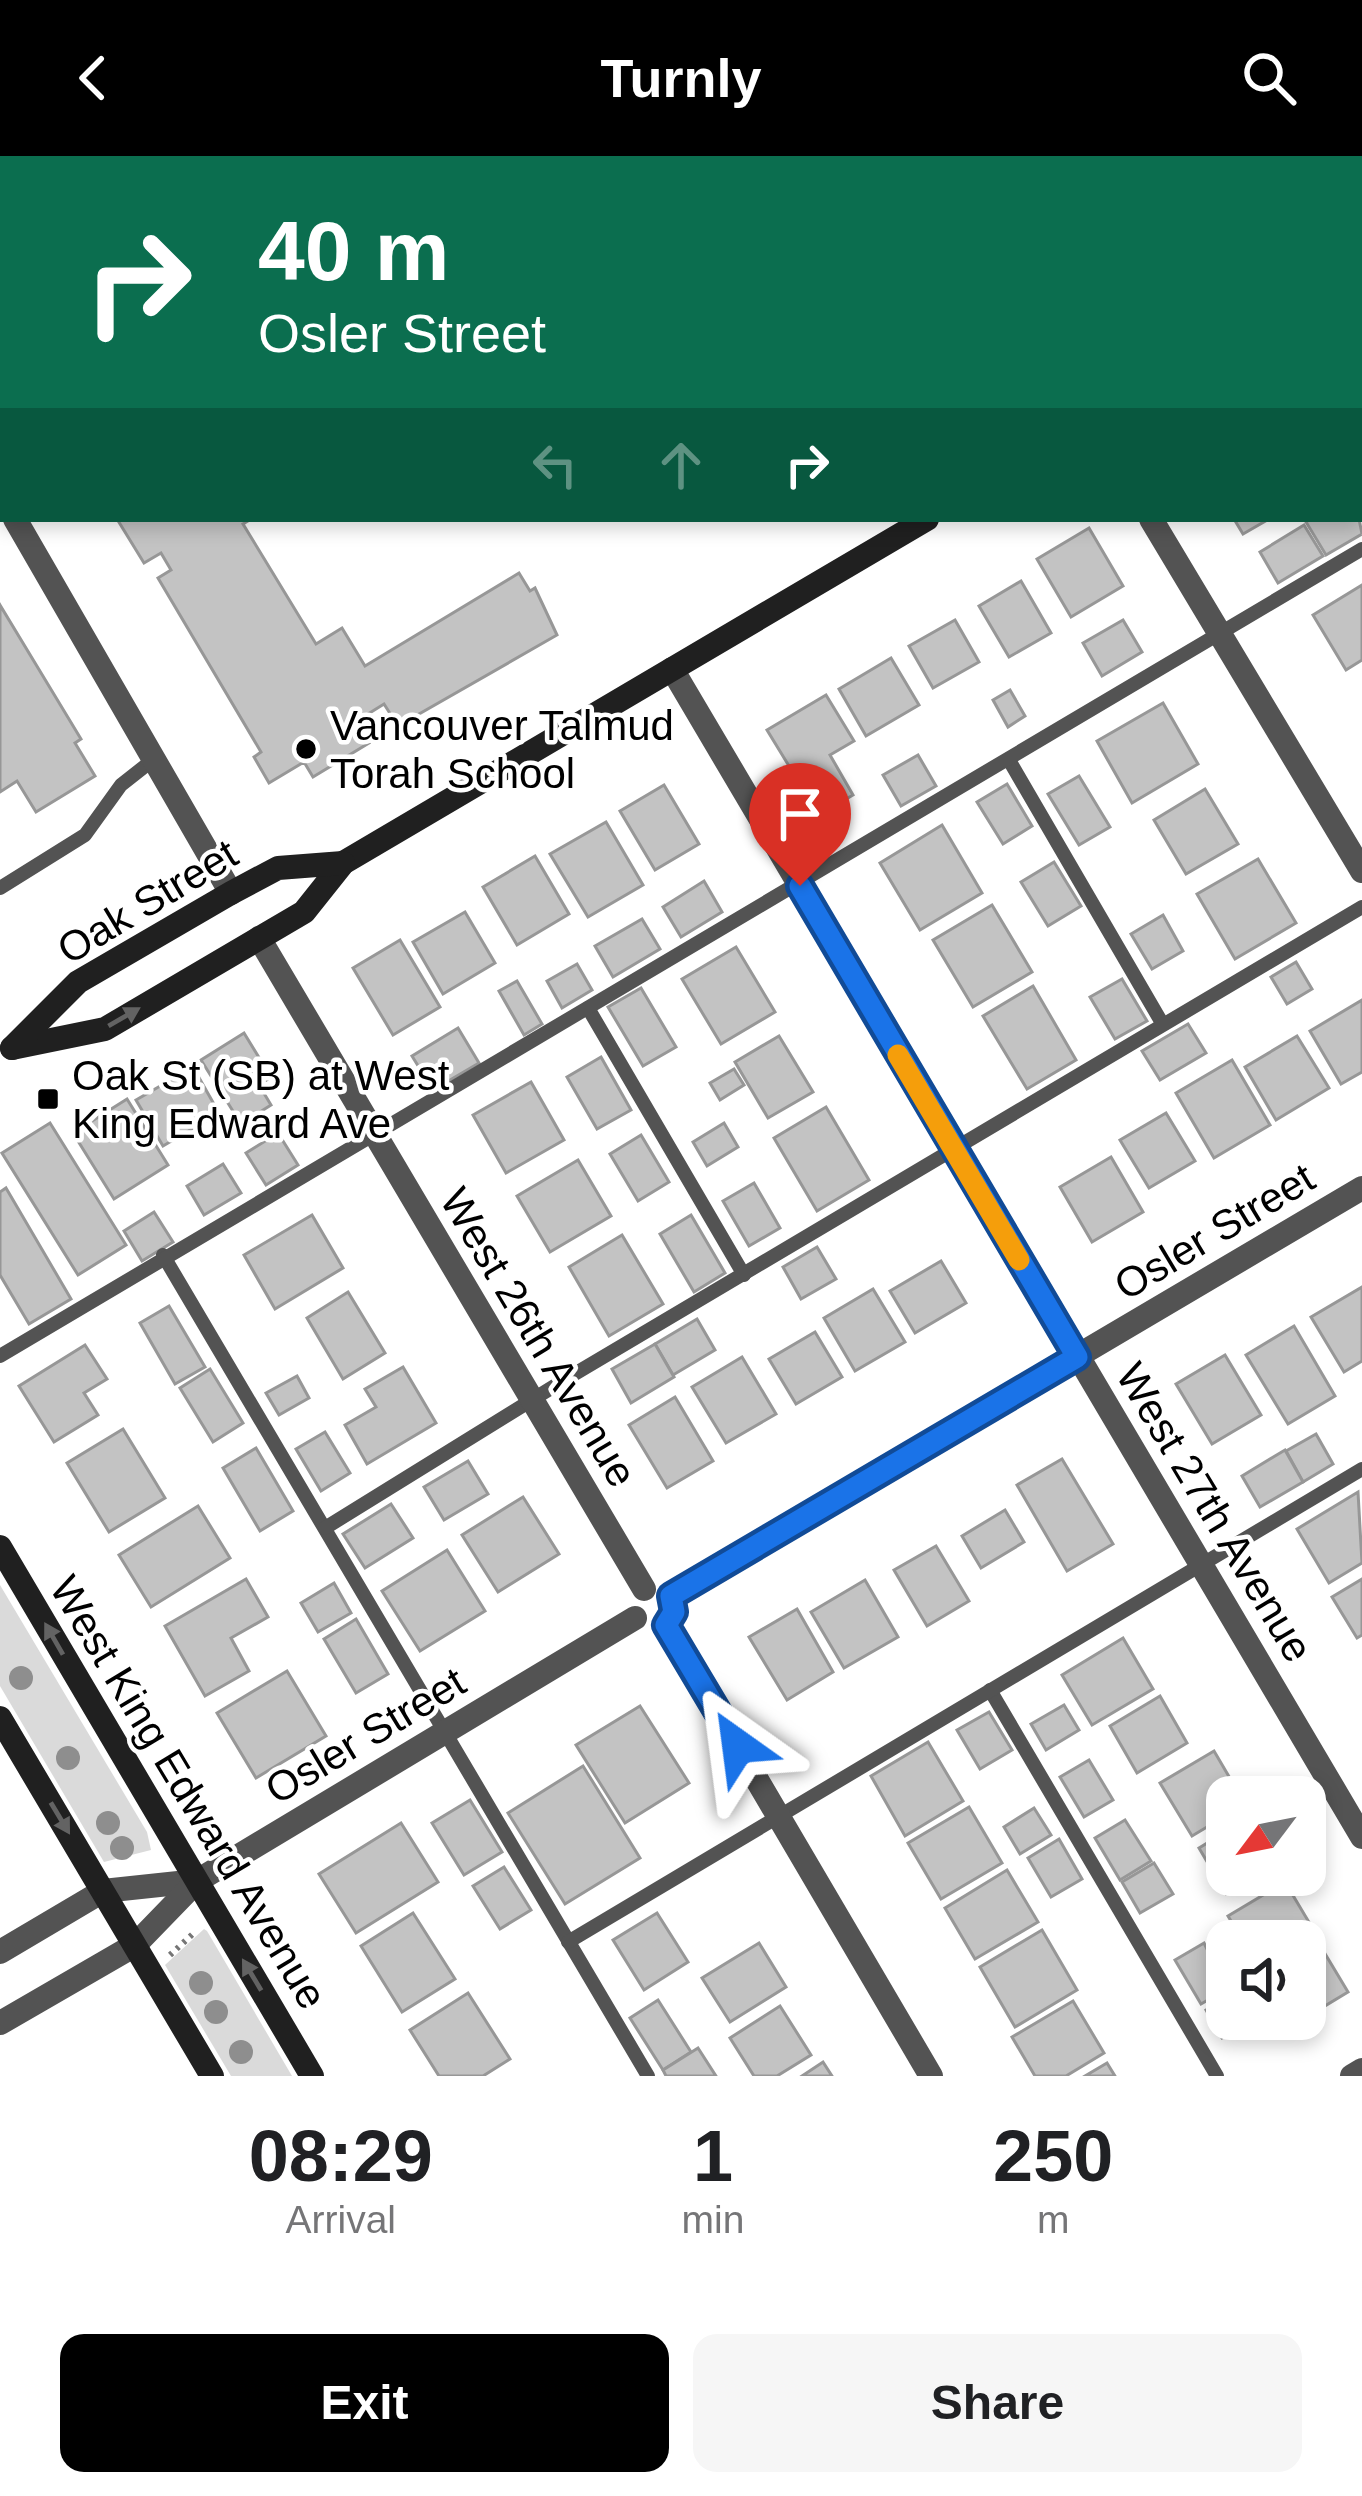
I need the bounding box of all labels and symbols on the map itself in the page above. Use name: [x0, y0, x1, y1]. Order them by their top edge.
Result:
place label: Vancouver Talmud Torah School: [330, 702, 674, 797]
marker: Vancouver Talmud Torah School: [293, 736, 319, 762]
pin: [749, 763, 851, 886]
street label: Oak Street: [49, 829, 246, 973]
one-way arrow: [107, 1008, 141, 1029]
place label: Oak St (SB) at West King Edward Ave: [72, 1052, 450, 1147]
marker: Oak St (SB) at West King Edward Ave: [35, 1086, 61, 1112]
street label: Osler Street: [1106, 1153, 1323, 1309]
street label: West 26th Avenue: [431, 1180, 646, 1495]
street label: West 27th Avenue: [1107, 1355, 1322, 1670]
street label: West King Edward Avenue: [41, 1568, 336, 2017]
one-way arrow: [44, 1622, 65, 1656]
street label: Osler Street: [257, 1657, 474, 1813]
position arrow: [675, 1683, 801, 1809]
north arrow: [1206, 1776, 1326, 1896]
one-way arrow: [48, 1801, 69, 1835]
one-way arrow: [242, 1958, 263, 1992]

